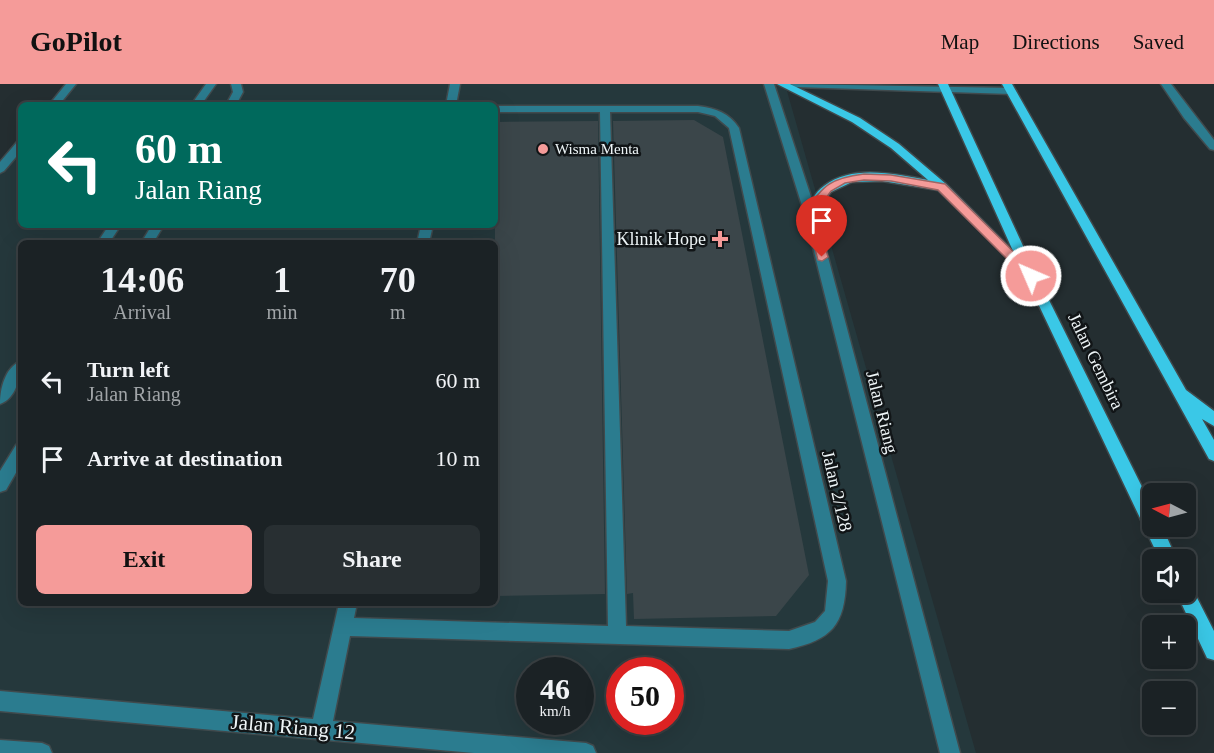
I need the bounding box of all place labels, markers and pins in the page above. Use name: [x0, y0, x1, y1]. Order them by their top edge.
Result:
place label: Wisma Menta: [555, 141, 639, 157]
marker: Wisma Menta: [536, 142, 550, 156]
pin: [796, 195, 847, 257]
place label: Klinik Hope: [617, 229, 706, 249]
marker: Klinik Hope: [711, 230, 729, 248]

